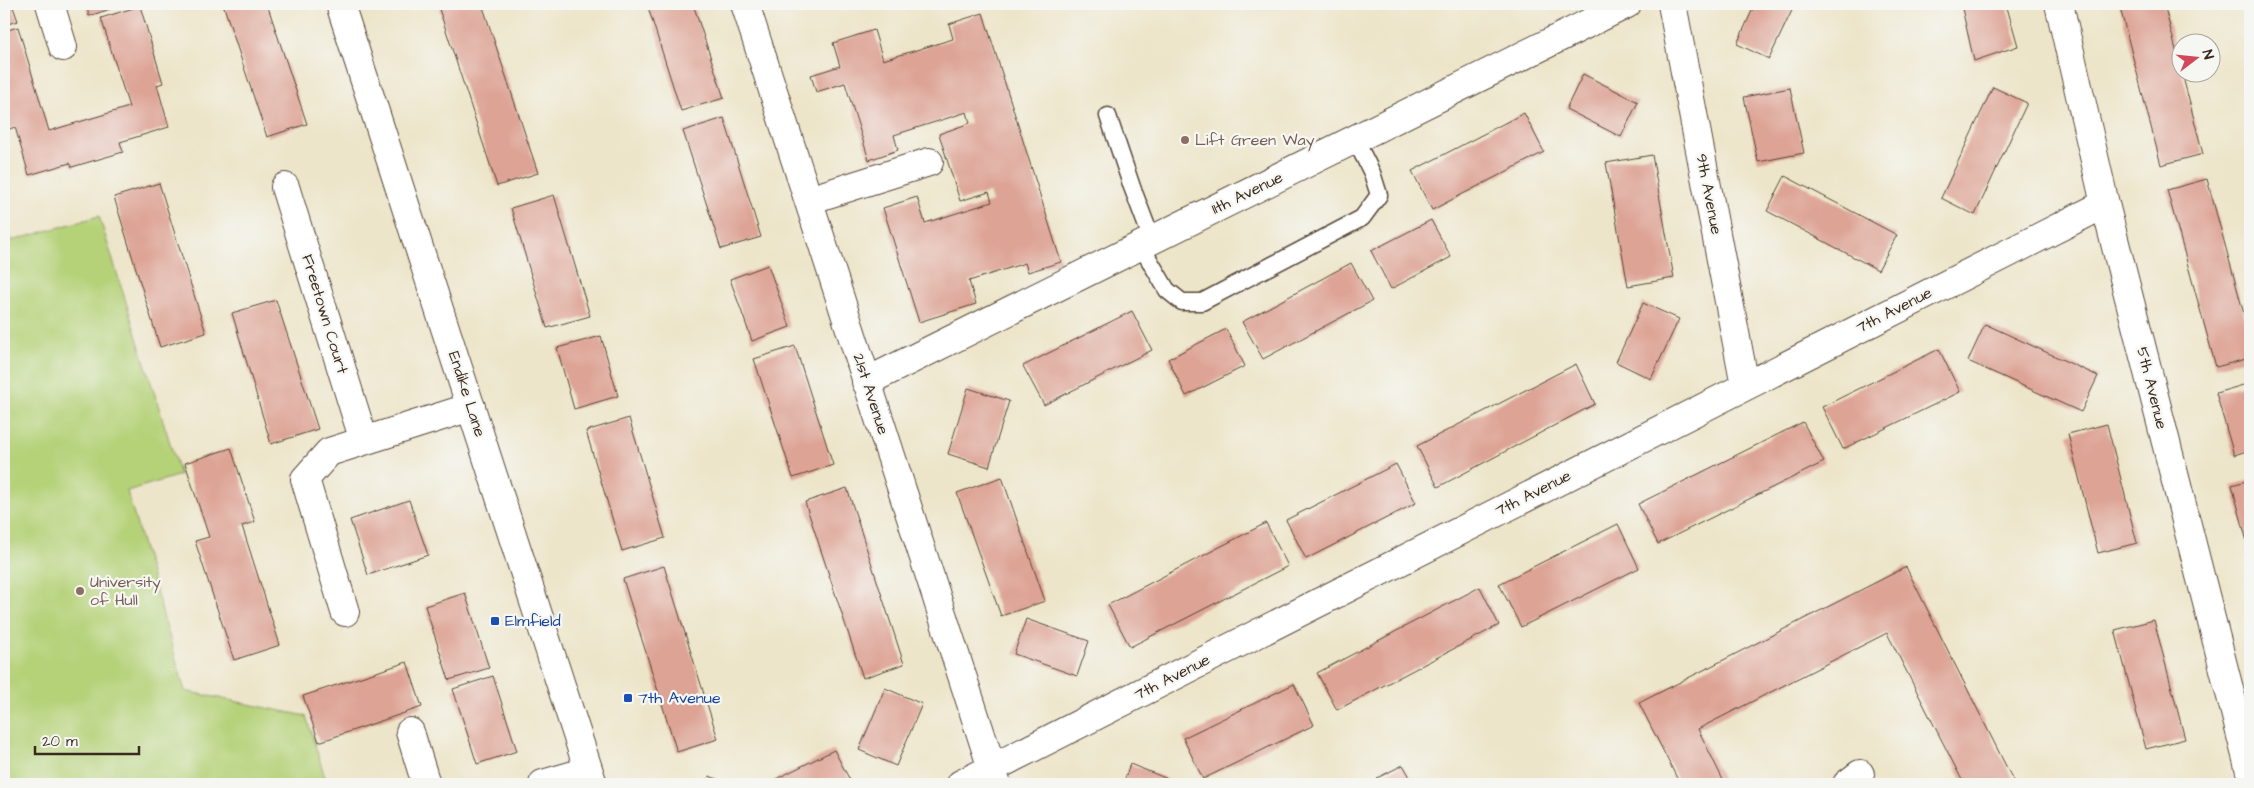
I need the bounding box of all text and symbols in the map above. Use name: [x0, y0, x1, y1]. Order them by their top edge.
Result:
north arrow: [2172, 32, 2222, 82]
text: N: [2197, 48, 2218, 62]
place label: Lift Green Way: [1195, 129, 1315, 152]
marker: Lift Green Way: [1179, 134, 1191, 146]
street label: 9th Avenue: [1690, 152, 1728, 237]
street label: 11th Avenue: [1208, 166, 1287, 220]
street label: Freetown Court: [296, 252, 354, 377]
street label: 7th Avenue: [1852, 281, 1936, 339]
street label: 5th Avenue: [2131, 345, 2173, 432]
street label: Endike Lane: [443, 348, 491, 440]
street label: 21st Avenue: [848, 351, 895, 438]
street label: 7th Avenue: [1491, 464, 1575, 522]
place label: University of Hull: [90, 571, 161, 611]
marker: University of Hull: [74, 585, 86, 597]
place label: Elmfield: [505, 610, 561, 632]
marker: Elmfield: [489, 615, 501, 627]
street label: 7th Avenue: [1130, 648, 1214, 706]
place label: 7th Avenue: [638, 687, 721, 709]
marker: 7th Avenue: [622, 692, 634, 704]
scale bar: [35, 723, 139, 755]
text: 20 m: [42, 731, 78, 752]

